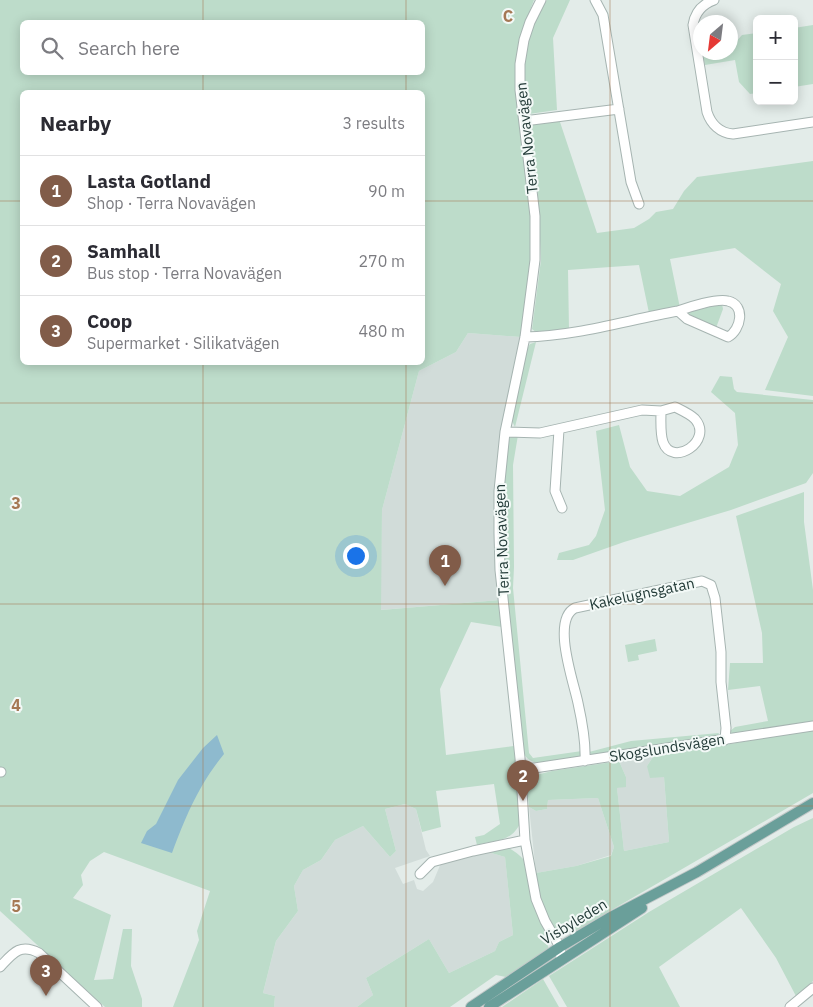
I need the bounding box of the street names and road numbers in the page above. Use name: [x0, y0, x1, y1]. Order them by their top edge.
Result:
street label: Terra Novavägen: [511, 81, 542, 195]
street label: Terra Novavägen: [490, 484, 513, 596]
street label: Kakelugnsgatan: [588, 573, 696, 614]
street label: Skogslundsvägen: [608, 729, 726, 766]
street label: Visbyleden: [537, 894, 610, 949]

